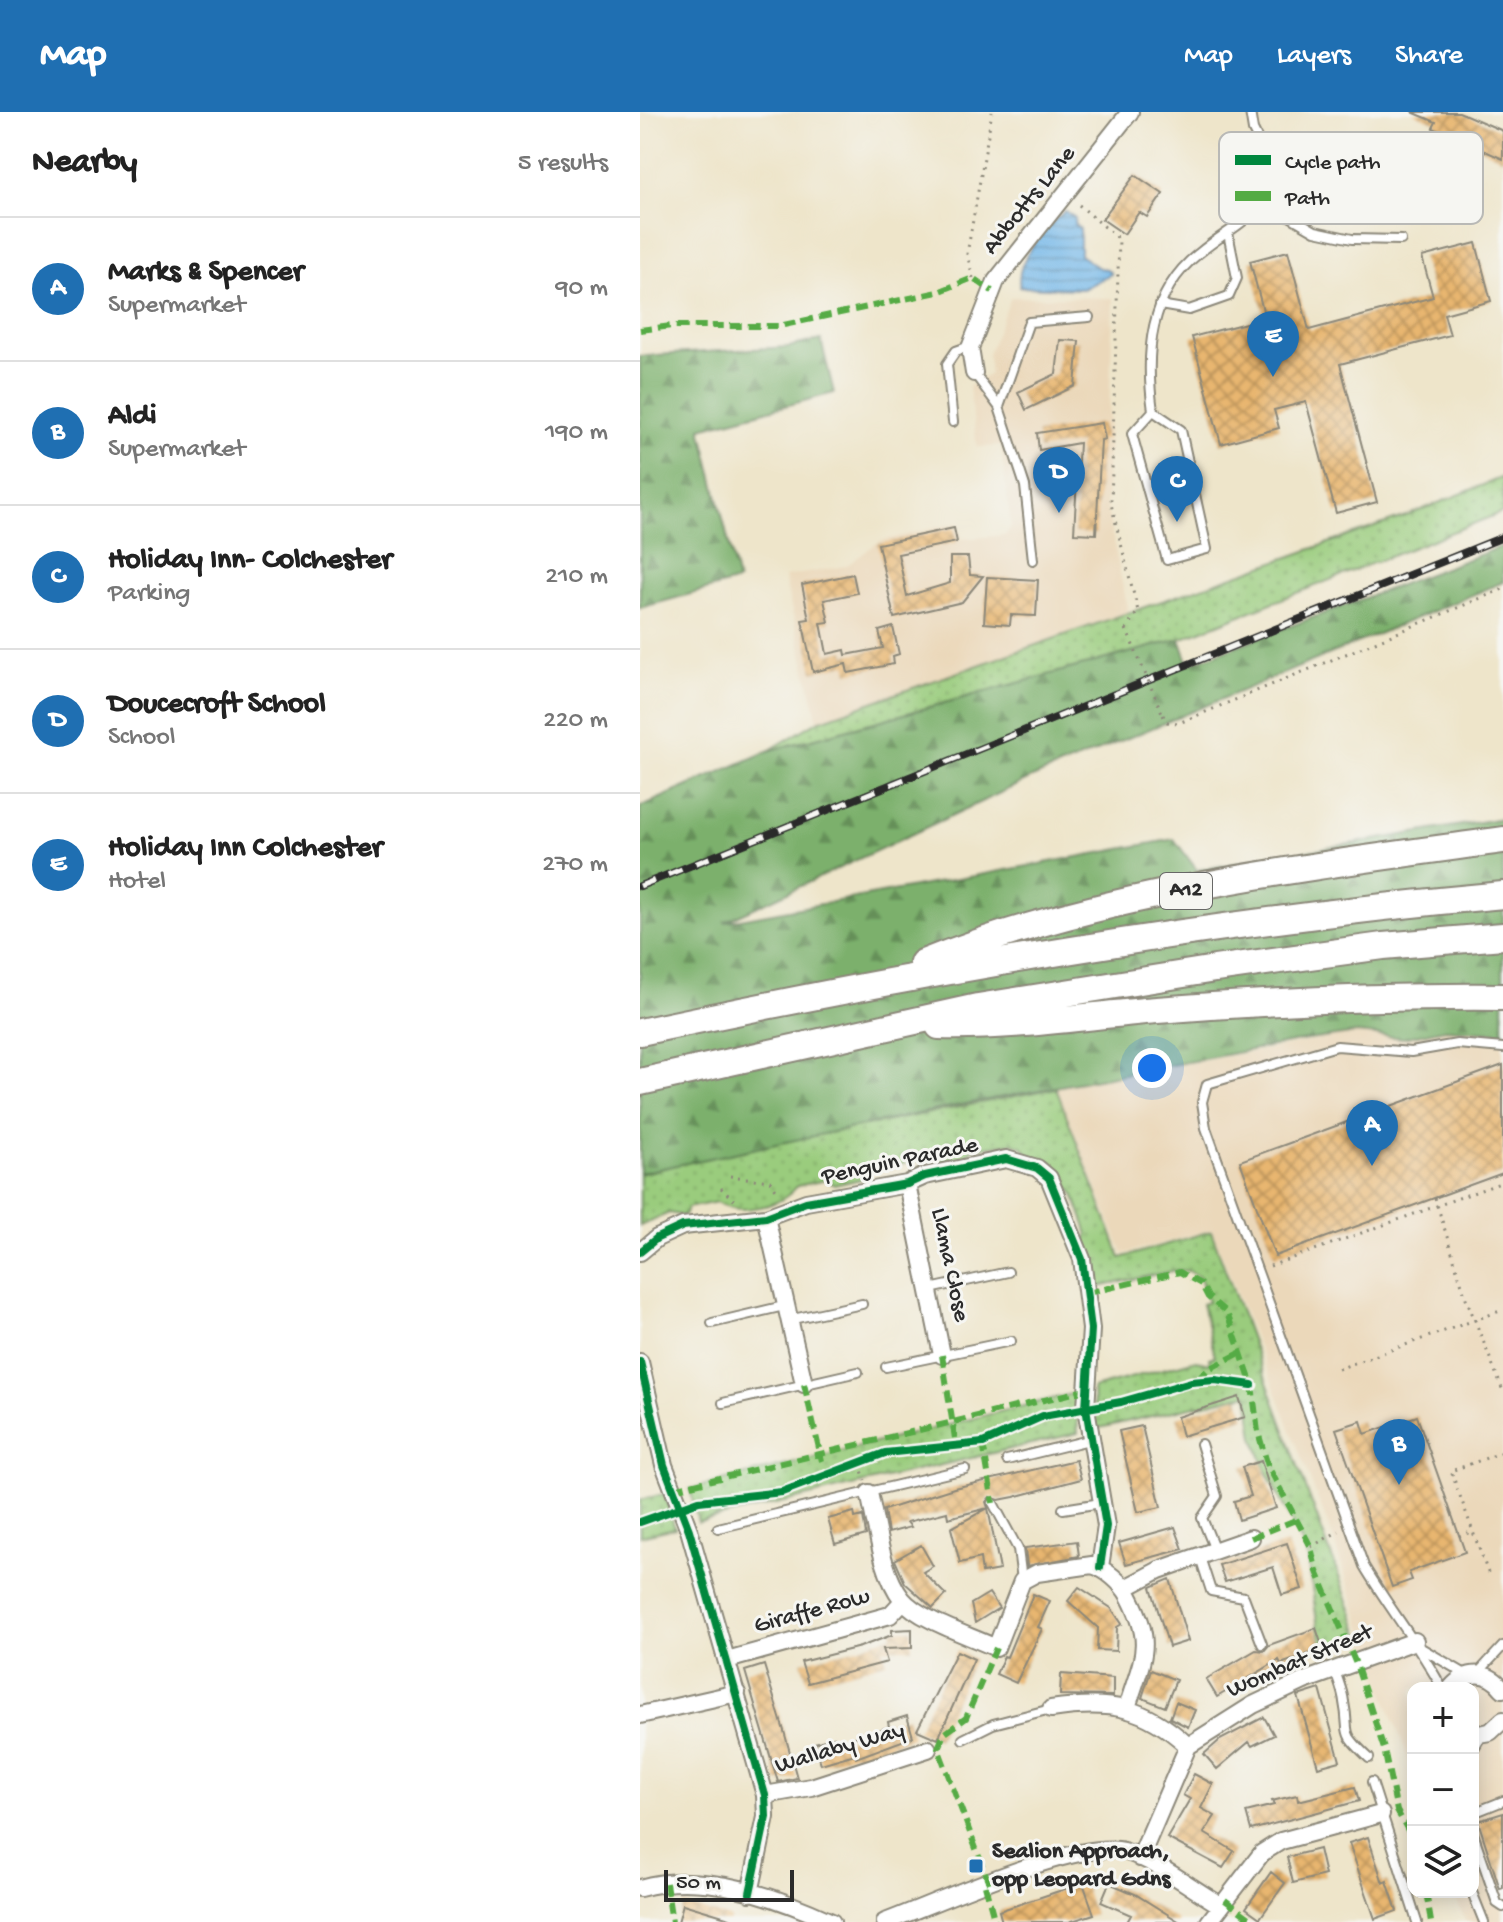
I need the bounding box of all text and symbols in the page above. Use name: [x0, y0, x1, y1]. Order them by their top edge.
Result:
text: Map: [40, 34, 106, 78]
text: Map: [1184, 40, 1233, 73]
text: Layers: [1277, 40, 1351, 73]
text: Share: [1395, 40, 1463, 73]
legend: [1219, 132, 1483, 224]
street label: Abbotts Lane: [977, 140, 1083, 261]
text: Nearby: [32, 144, 137, 184]
text: 5 results: [518, 149, 608, 180]
text: Cycle path: [1285, 151, 1381, 177]
text: Path: [1284, 187, 1330, 213]
text: Marks & Spencer: [108, 256, 303, 291]
text: A: [50, 274, 66, 305]
text: 90 m: [556, 274, 608, 305]
text: Supermarket: [108, 291, 245, 322]
pin: E: [1247, 311, 1299, 377]
text: Aldi: [108, 400, 156, 435]
text: B: [51, 418, 65, 449]
text: 190 m: [545, 418, 608, 449]
text: Supermarket: [108, 435, 245, 466]
pin: D: [1033, 447, 1085, 513]
pin: C: [1151, 456, 1203, 522]
text: Holiday Inn- Colchester: [108, 544, 392, 579]
text: C: [51, 562, 65, 593]
text: 210 m: [545, 562, 608, 593]
text: Parking: [108, 579, 190, 610]
text: Doucecroft School: [108, 688, 326, 723]
text: D: [50, 706, 66, 737]
text: 220 m: [543, 706, 608, 737]
text: School: [108, 723, 176, 754]
text: Holiday Inn Colchester: [108, 832, 382, 867]
text: E: [50, 850, 66, 881]
text: 270 m: [542, 850, 608, 881]
text: Hotel: [108, 867, 166, 898]
road number: A12: [1160, 873, 1212, 909]
your location: [1132, 1048, 1172, 1088]
pin: A: [1346, 1100, 1398, 1166]
street label: Penguin Parade: [818, 1131, 981, 1193]
street label: Llama Close: [923, 1206, 975, 1325]
pin: B: [1373, 1419, 1425, 1485]
street label: Giraffe Row: [751, 1583, 873, 1641]
street label: Wombat Street: [1223, 1617, 1379, 1706]
map controls: [1407, 1682, 1479, 1898]
button: +: [1407, 1682, 1479, 1754]
street label: Wallaby Way: [772, 1717, 908, 1781]
button: −: [1407, 1754, 1479, 1826]
button: layers: [1407, 1826, 1479, 1898]
place label: Sealion Approach, opp Leopard Gdns: [991, 1838, 1171, 1895]
marker: Sealion Approach, opp Leopard Gdns: [967, 1857, 985, 1875]
scale bar: [664, 1866, 794, 1902]
text: 50 m: [676, 1871, 721, 1897]

